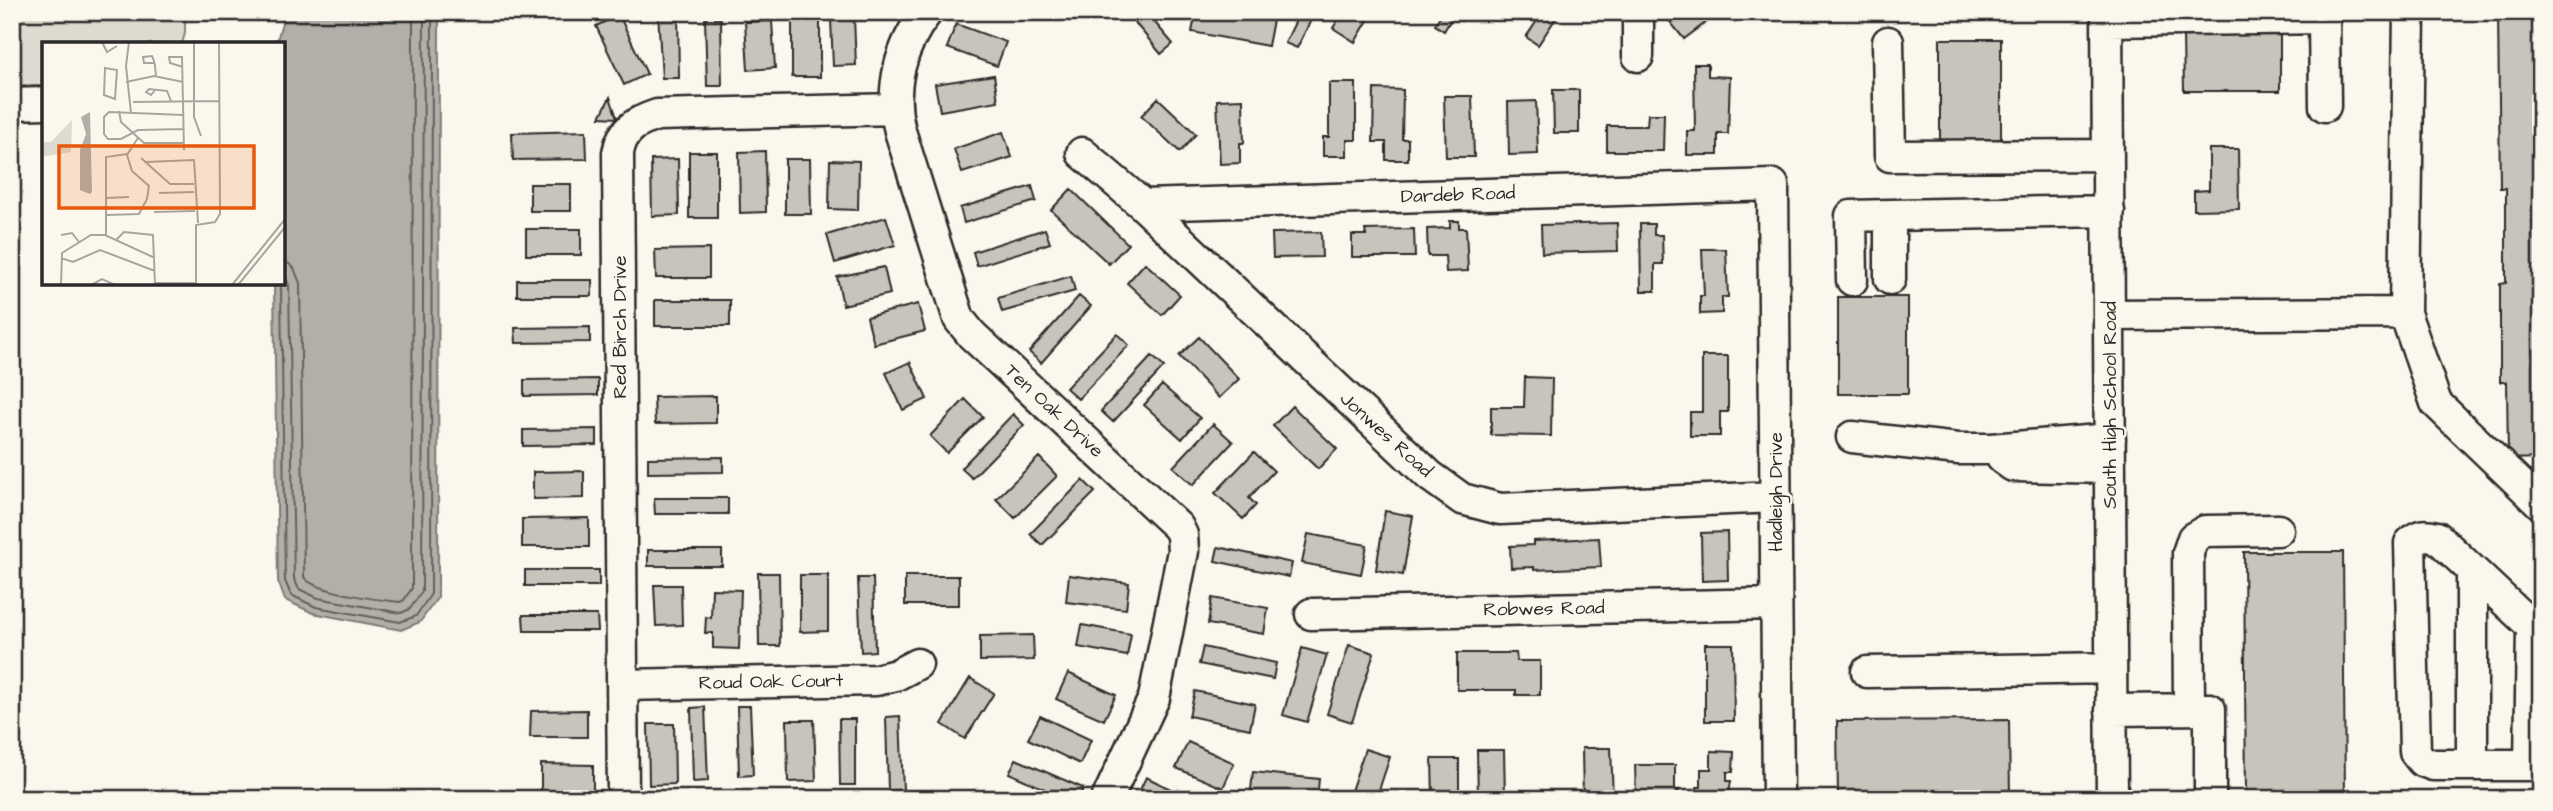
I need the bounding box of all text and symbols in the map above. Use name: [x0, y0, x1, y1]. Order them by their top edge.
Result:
inset map: [42, 42, 285, 285]
street label: Dardeb Road: [1400, 180, 1516, 210]
street label: Red Birch Drive: [607, 256, 634, 398]
street label: South High School Road: [2097, 301, 2125, 509]
street label: Ten Oak Drive: [998, 358, 1110, 464]
street label: Jonwes Road: [1334, 386, 1439, 484]
street label: Hadleigh Drive: [1763, 432, 1791, 552]
street label: Robwes Road: [1483, 594, 1605, 624]
street label: Roud Oak Court: [698, 667, 844, 697]

